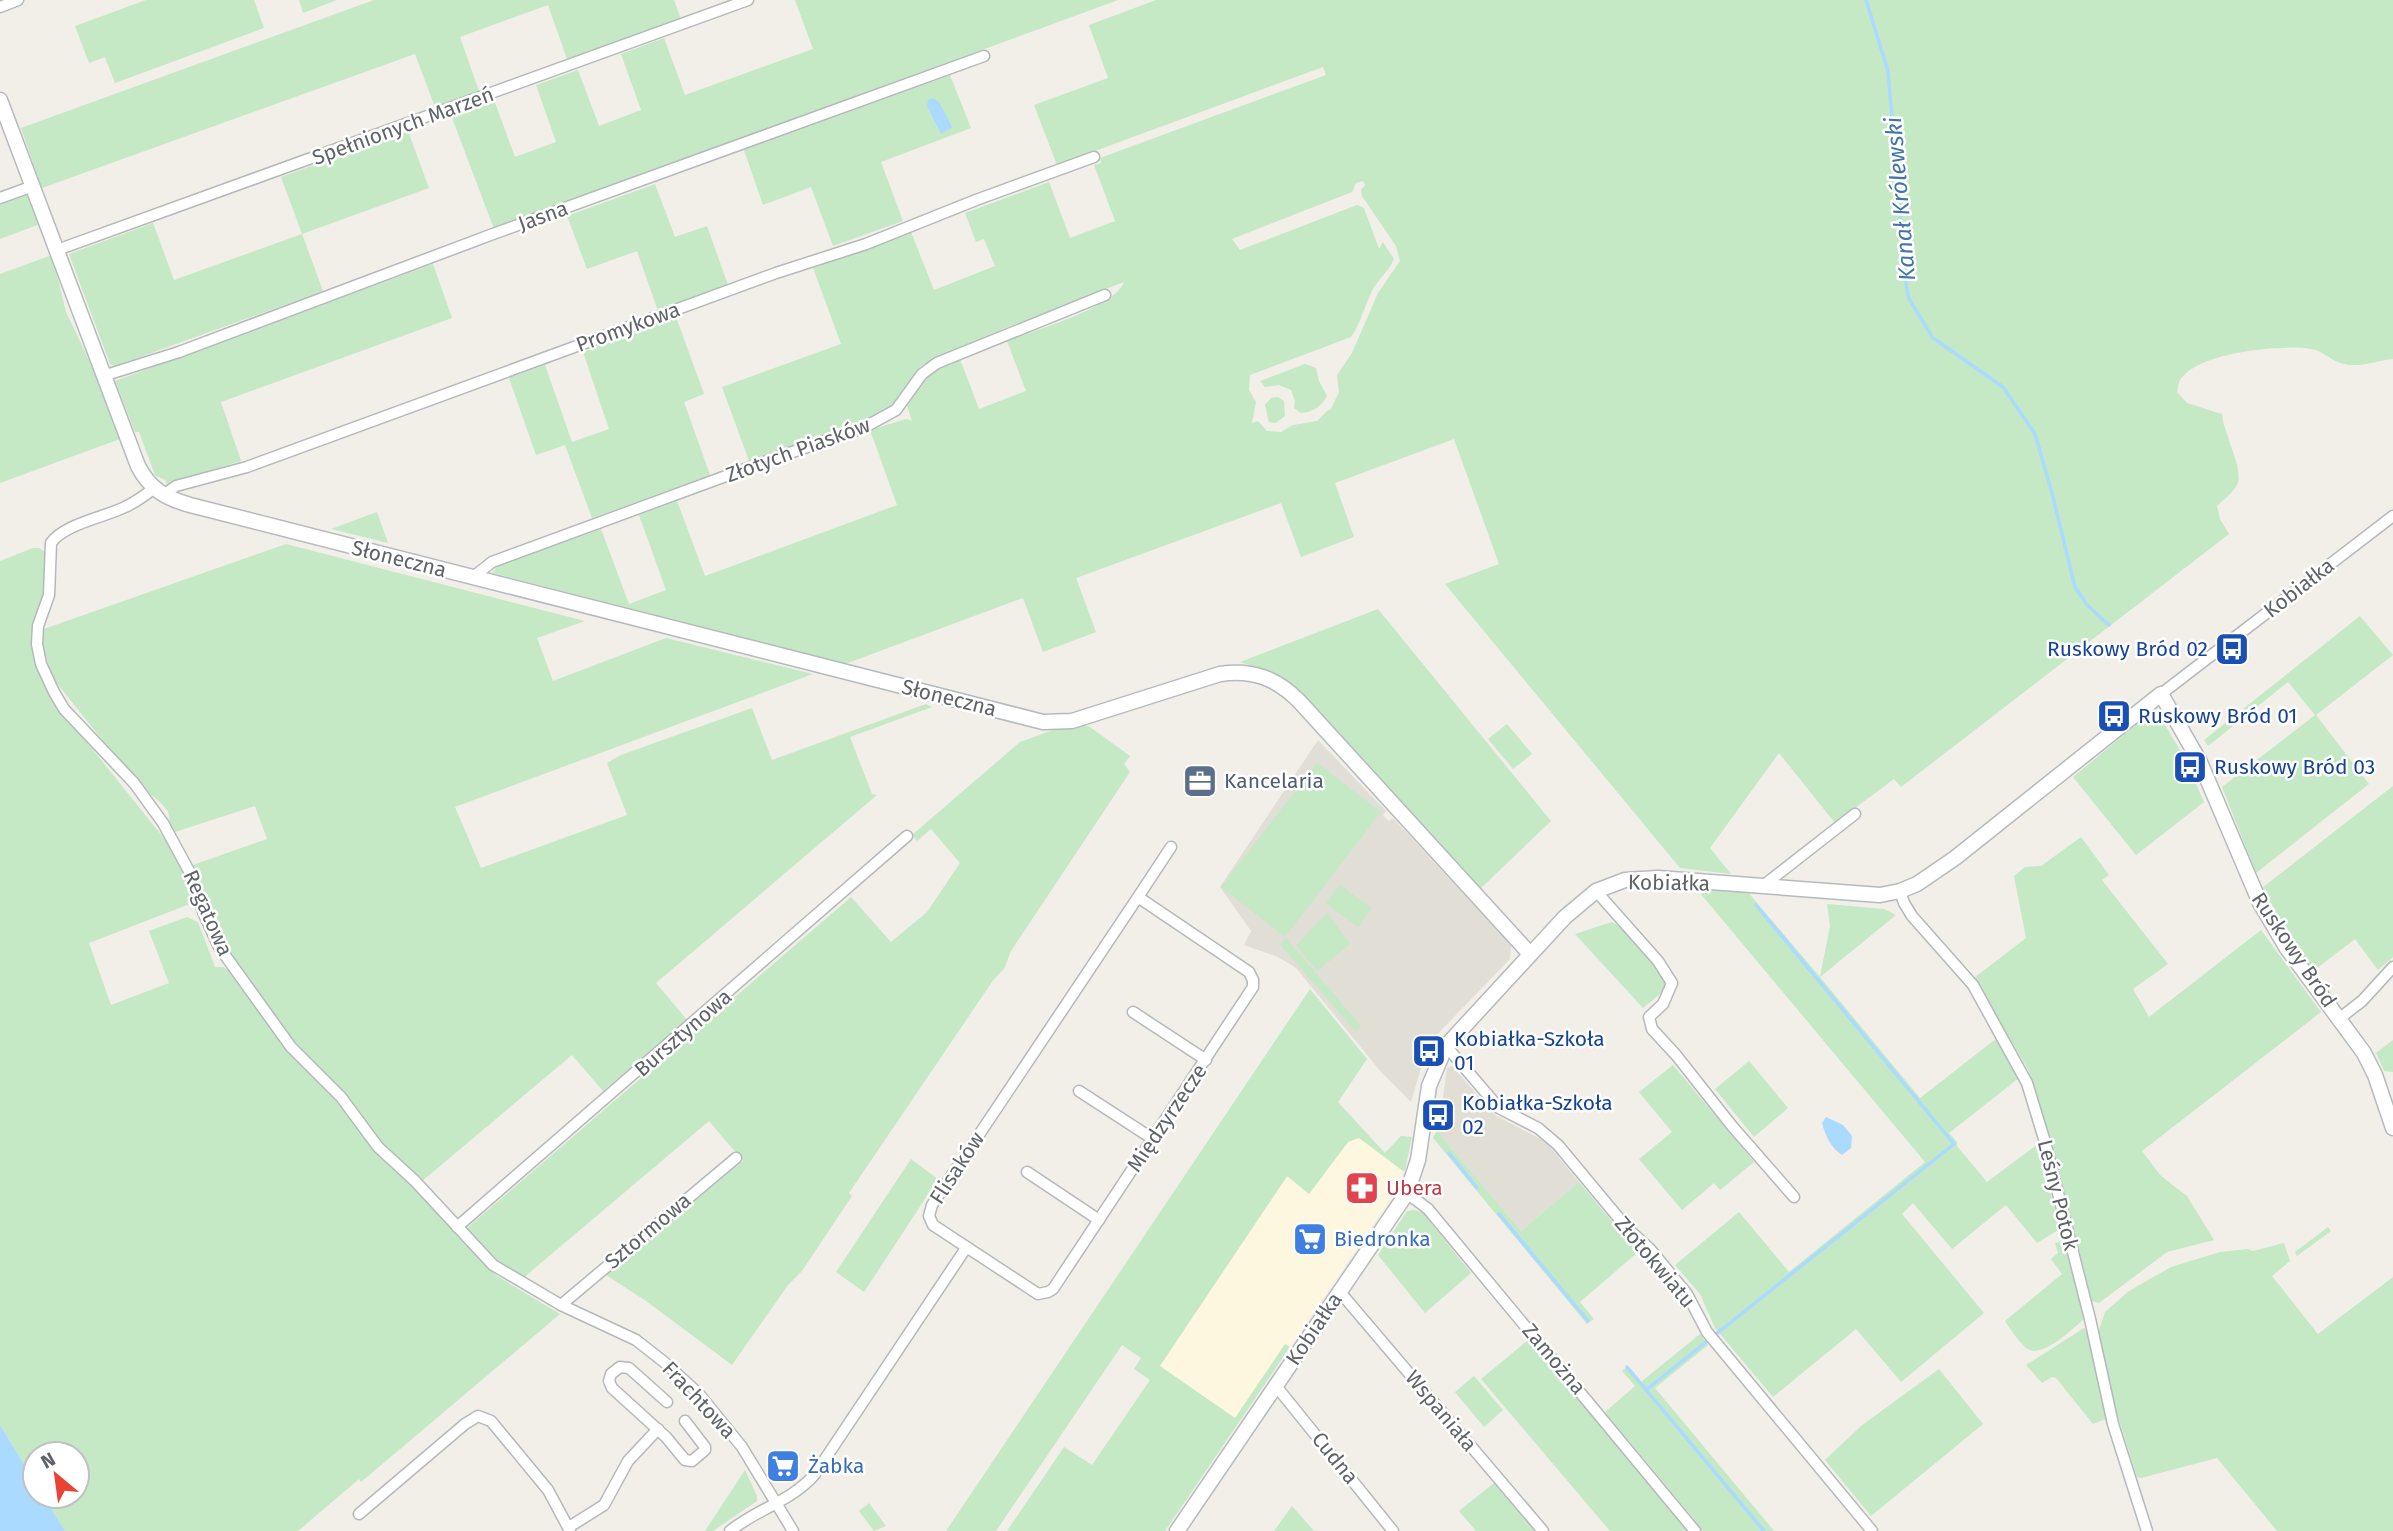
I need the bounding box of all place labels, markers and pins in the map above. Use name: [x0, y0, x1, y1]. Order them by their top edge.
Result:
bus stop icon: Ruskowy Bród 02: [2213, 630, 2251, 668]
place label: Ruskowy Bród 02: [2047, 636, 2208, 662]
bus stop icon: Ruskowy Bród 01: [2095, 697, 2133, 735]
place label: Ruskowy Bród 01: [2138, 703, 2297, 729]
bus stop icon: Ruskowy Bród 03: [2171, 748, 2209, 786]
place label: Ruskowy Bród 03: [2214, 754, 2375, 780]
office icon: Kancelaria: [1181, 762, 1219, 800]
place label: Kancelaria: [1224, 768, 1324, 794]
place label: Kobiałka-Szkoła 01: [1454, 1026, 1605, 1076]
bus stop icon: Kobiałka-Szkoła 01: [1410, 1032, 1448, 1070]
place label: Kobiałka-Szkoła 02: [1462, 1090, 1613, 1140]
bus stop icon: Kobiałka-Szkoła 02: [1419, 1096, 1457, 1134]
pharmacy icon: Ubera: [1343, 1169, 1381, 1207]
place label: Ubera: [1386, 1175, 1443, 1201]
supermarket icon: Biedronka: [1291, 1220, 1329, 1258]
place label: Biedronka: [1334, 1226, 1431, 1252]
supermarket icon: Żabka: [764, 1447, 802, 1485]
place label: Żabka: [808, 1453, 864, 1479]

